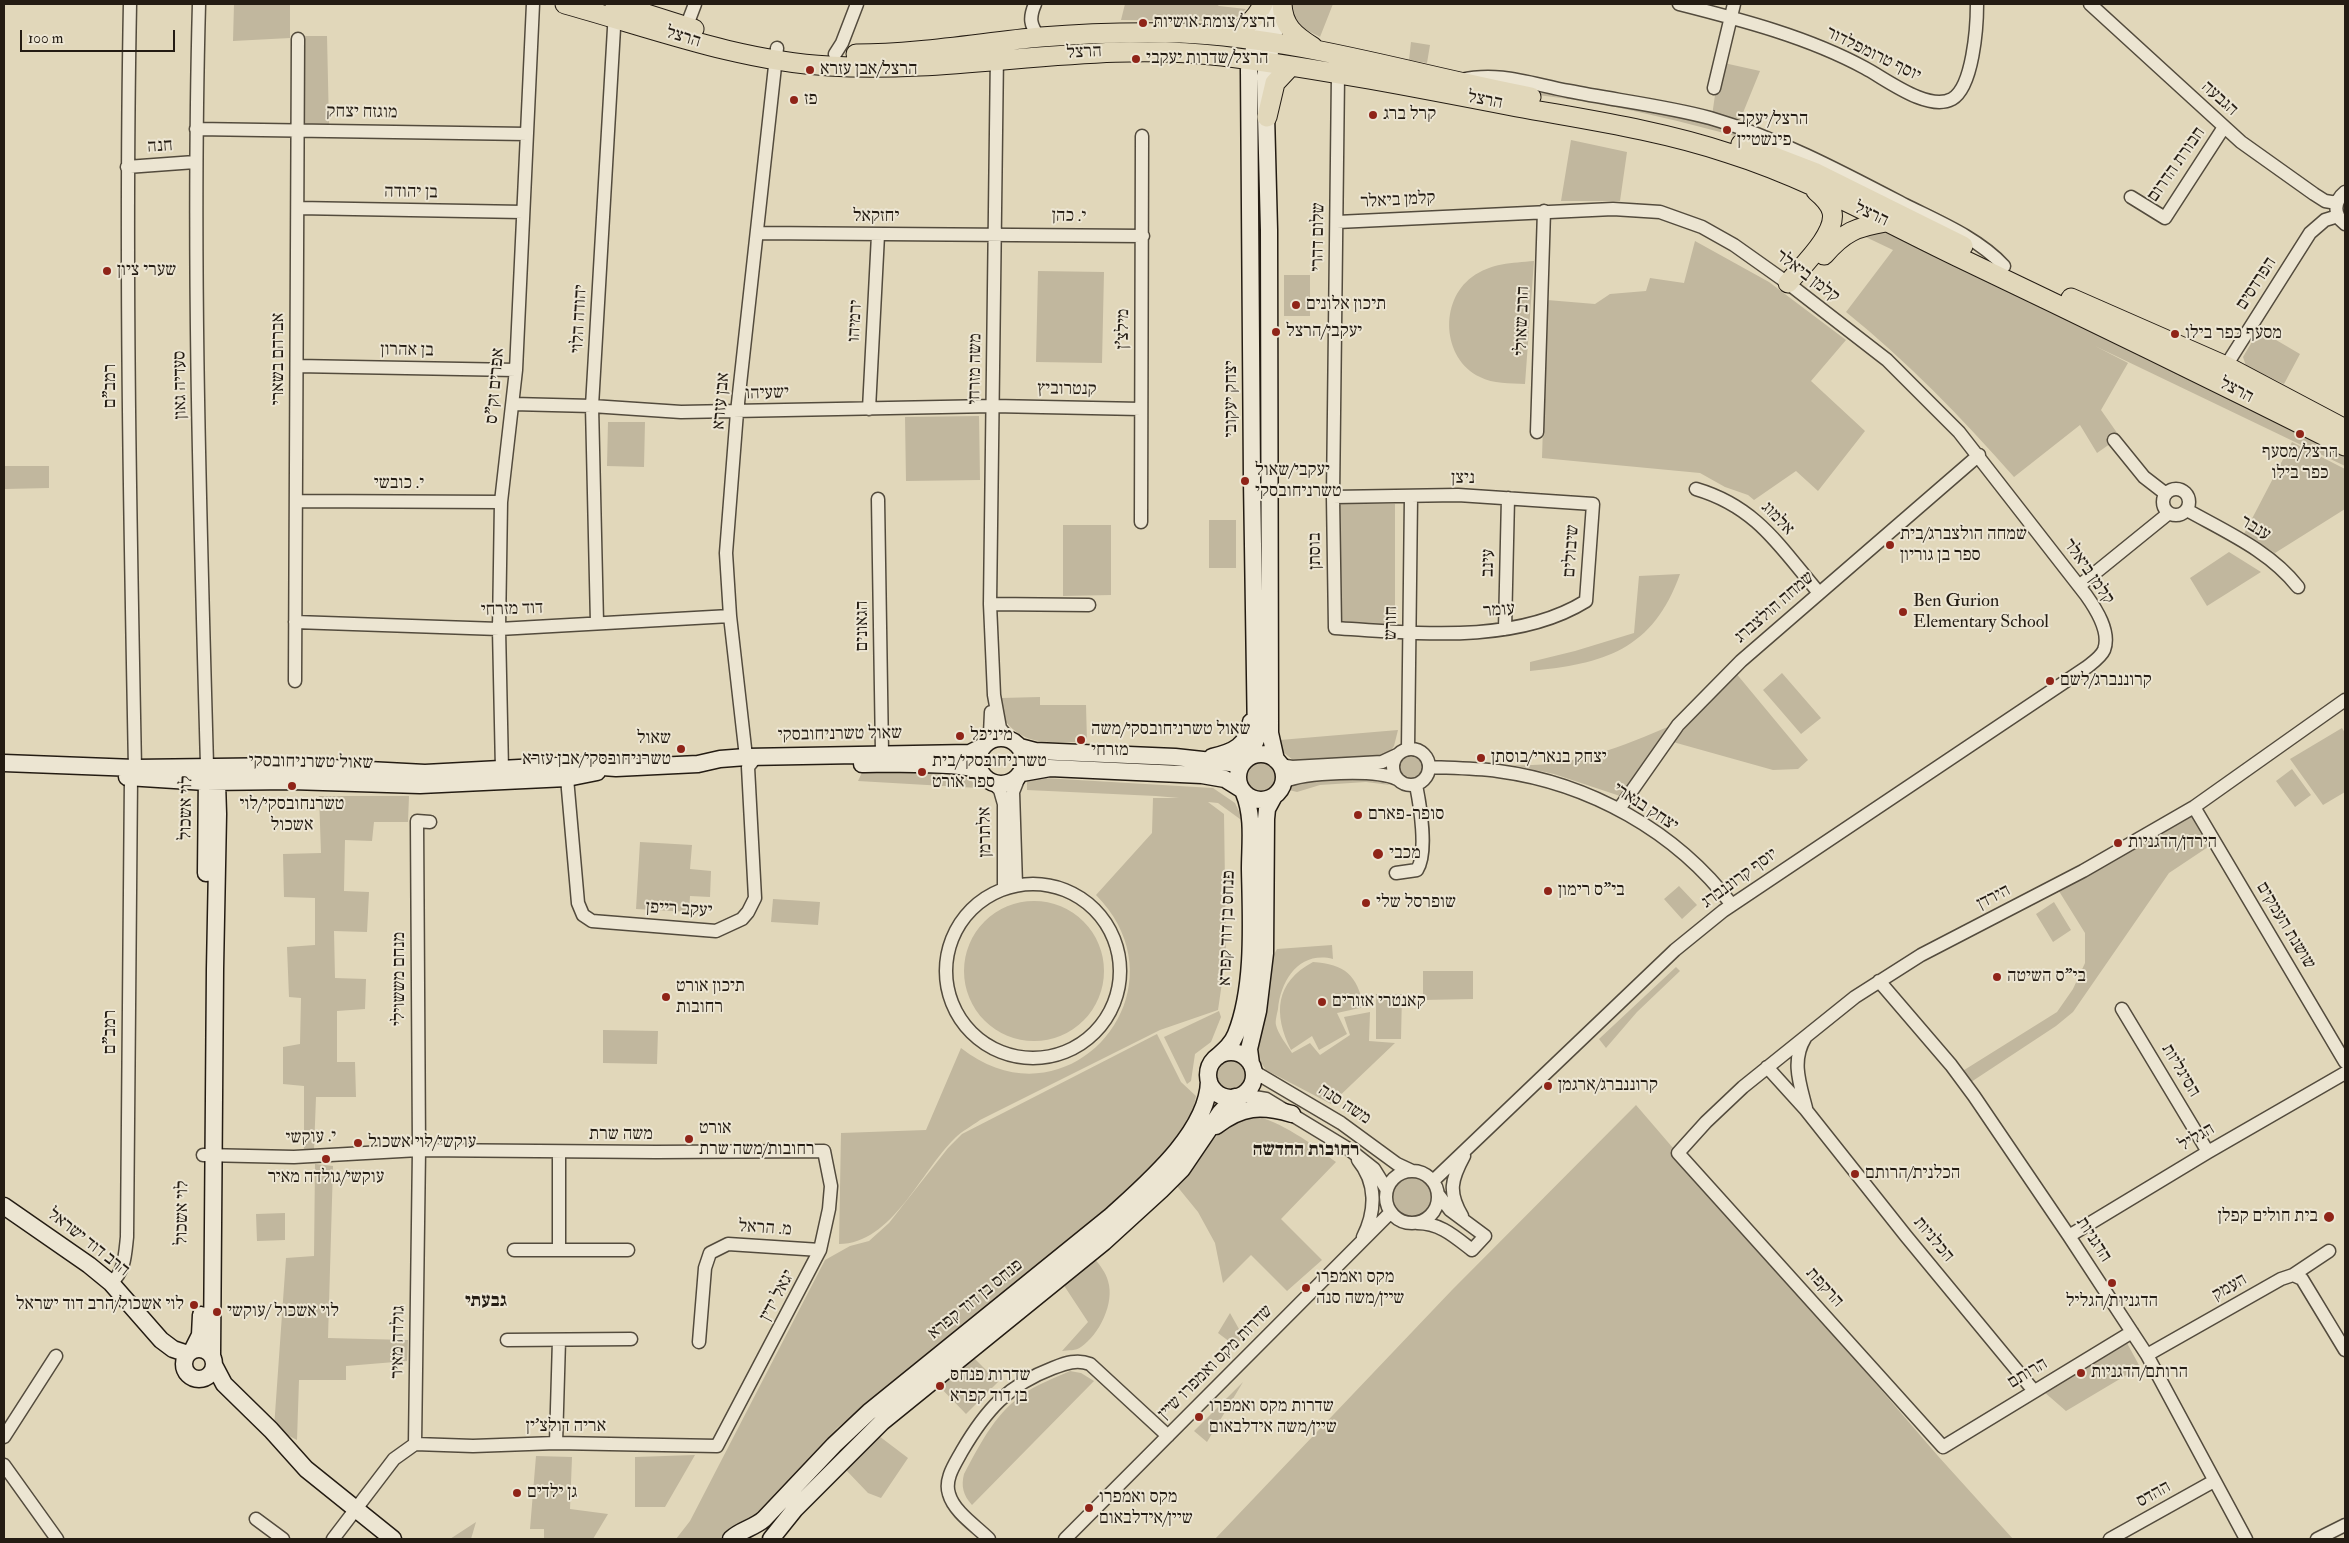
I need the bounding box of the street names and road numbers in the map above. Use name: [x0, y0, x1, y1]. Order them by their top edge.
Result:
street label: הרצל: [663, 22, 703, 54]
street label: יוסף טרומפלדור: [1822, 23, 1924, 87]
street label: הרצל: [1066, 41, 1102, 65]
street label: הגבעה: [2196, 77, 2242, 121]
street label: הרצל: [1466, 87, 1504, 115]
street label: מוגזח יצחק: [326, 102, 398, 124]
street label: חבורת הדרום: [2143, 123, 2211, 207]
street label: חנה: [147, 135, 173, 159]
street label: בן יהודה: [384, 182, 438, 204]
street label: קלמן ביאלר: [1360, 188, 1436, 214]
street label: הרצל: [1850, 198, 1892, 232]
street label: שלום דהרי: [1308, 202, 1330, 272]
street label: יחזקאל: [853, 206, 899, 228]
street label: י. כהן: [1052, 206, 1086, 228]
street label: קלמן ביאלר: [1770, 246, 1844, 308]
street label: הפרדסים: [2232, 254, 2282, 314]
street label: יהודה הלוי: [567, 284, 593, 354]
street label: הרב שאולי: [1511, 286, 1535, 356]
street label: ירמיהו: [844, 299, 868, 343]
street label: מילצ'ן: [1113, 309, 1135, 349]
street label: אברהם בשארי: [268, 313, 290, 405]
street label: משה מזרחי: [965, 333, 987, 405]
street label: בן אהרון: [380, 340, 434, 362]
street label: אפרים זק"ס: [482, 347, 510, 425]
street label: סעדיה גאון: [170, 350, 192, 420]
street label: יצחק יעקובי: [1221, 360, 1243, 438]
street label: רמב"ם: [100, 364, 122, 408]
street label: אבן עזרא: [709, 371, 735, 431]
street label: הרצל: [2215, 373, 2257, 409]
street label: קנטרוביץ: [1037, 379, 1097, 401]
street label: ישעיהו: [745, 382, 789, 406]
street label: ניצן: [1451, 468, 1475, 490]
street label: י. כובשי: [374, 473, 424, 495]
street label: אלמוג: [1756, 498, 1798, 540]
street label: ענבר: [2236, 512, 2274, 546]
street label: שיבולים: [1559, 524, 1585, 578]
street label: בוסתן: [1305, 532, 1327, 570]
street label: קלמן ביאלר: [2058, 535, 2118, 609]
street label: עינב: [1478, 549, 1500, 577]
street label: שמחה הולצברג: [1731, 567, 1819, 649]
street label: דוד מזרחי: [480, 598, 544, 622]
street label: עומר: [1482, 599, 1516, 623]
street label: הגאונים: [852, 601, 874, 651]
street label: חורש: [1381, 606, 1403, 640]
street label: שאול טשרניחובסקי: [777, 723, 903, 747]
street label: שאול טשרניחובסקי: [248, 751, 374, 775]
street label: לוי אשכול: [176, 775, 198, 841]
street label: יצחק בנארי: [1608, 779, 1682, 837]
street label: אלתרמן: [975, 806, 997, 858]
street label: יוסף קרוננברג: [1698, 844, 1782, 914]
street label: פנחס בן דוד קפרא: [1215, 870, 1241, 986]
street label: שושנת העמקים: [2250, 878, 2320, 974]
street label: הירדן: [1974, 880, 2014, 916]
street label: יעקב רייפן: [645, 897, 713, 923]
street label: מנחם מששוילי: [389, 932, 411, 1026]
street label: רמב"ם: [100, 1010, 122, 1054]
street label: הסיגליות: [2156, 1041, 2204, 1101]
street label: משה סנה: [1314, 1080, 1374, 1130]
street label: הגליל: [2175, 1119, 2219, 1157]
street label: משה שרת: [589, 1124, 653, 1146]
street label: י. עוקשי: [285, 1126, 337, 1150]
street label: לוי אשכול: [172, 1180, 194, 1246]
street label: הרב דוד ישראל: [43, 1204, 133, 1282]
street label: הכלניות: [1908, 1213, 1958, 1267]
street label: הדגניות: [2070, 1213, 2116, 1267]
street label: מ. הראל: [738, 1216, 792, 1242]
street label: פנחס בן דוד קפרא: [924, 1255, 1028, 1345]
street label: הרקפת: [1800, 1264, 1848, 1312]
street label: יגאל ידין: [756, 1267, 800, 1325]
street label: העמק: [2209, 1269, 2251, 1307]
street label: שדרות מקס ואמפרו שיין: [1154, 1301, 1278, 1425]
street label: גולדה מאיר: [388, 1305, 410, 1379]
street label: הרותם: [2004, 1354, 2052, 1394]
street label: אריה דולצ'ין: [526, 1416, 606, 1438]
street label: ההדס: [2133, 1477, 2175, 1513]

